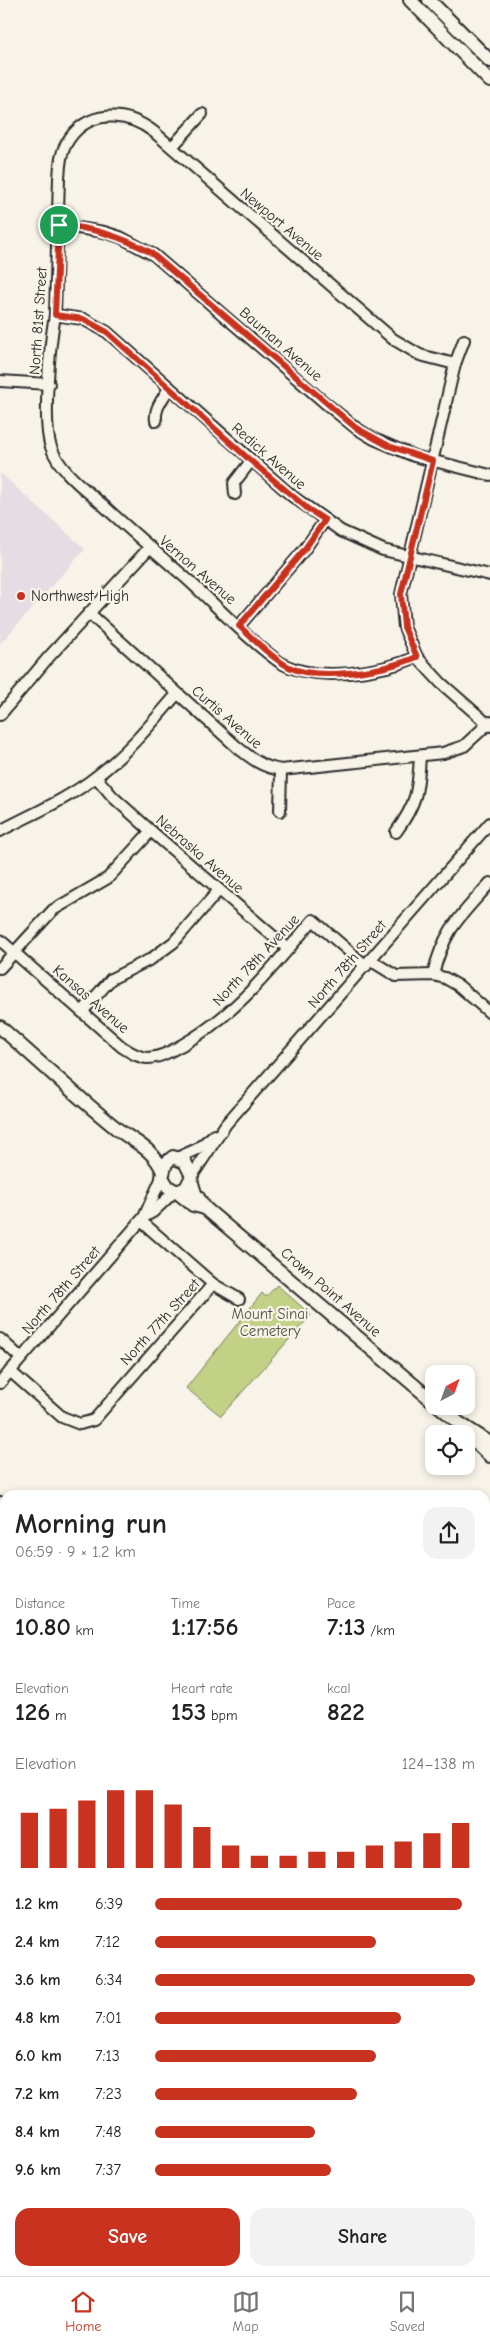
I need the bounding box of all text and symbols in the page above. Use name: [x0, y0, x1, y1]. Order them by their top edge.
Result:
street label: Newport Avenue: [237, 184, 328, 264]
pin: [38, 204, 80, 246]
icon: arrive: [45, 211, 73, 239]
street label: North 81st Street: [25, 266, 51, 375]
street label: Bauman Avenue: [236, 303, 326, 385]
street label: Redick Avenue: [228, 419, 310, 494]
street label: Vernon Avenue: [156, 532, 240, 609]
place label: Northwest High: [31, 587, 129, 605]
marker: Northwest High: [15, 590, 27, 602]
street label: Curtis Avenue: [188, 682, 266, 753]
street label: Nebraska Avenue: [152, 811, 248, 897]
street label: North 78th Avenue: [209, 910, 303, 1010]
street label: North 78th Street: [304, 916, 391, 1012]
street label: Kansas Avenue: [49, 961, 133, 1037]
street label: North 78th Street: [18, 1242, 105, 1338]
street label: Crown Point Avenue: [277, 1243, 385, 1341]
street label: North 77th Street: [116, 1275, 204, 1369]
park label: Mount Sinai Cemetery: [232, 1305, 308, 1340]
north arrow: [425, 1365, 475, 1415]
map controls: [425, 1365, 475, 1475]
button: locate: [425, 1425, 475, 1475]
button: share: [423, 1507, 475, 1559]
text: Morning run: [15, 1508, 167, 1540]
text: 06:59 · 9 × 1.2 km: [15, 1543, 136, 1561]
text: Distance: [15, 1595, 65, 1612]
text: Time: [171, 1595, 200, 1612]
text: Pace: [327, 1595, 355, 1612]
text: 10.80: [15, 1612, 71, 1641]
text: 1:17:56: [171, 1612, 239, 1641]
text: 7:13: [327, 1612, 366, 1641]
text: km: [71, 1622, 94, 1639]
text: /km: [366, 1622, 395, 1639]
text: Elevation: [15, 1680, 69, 1697]
text: Heart rate: [171, 1680, 233, 1697]
text: kcal: [327, 1680, 351, 1697]
text: 126: [15, 1697, 50, 1726]
text: 153: [171, 1697, 206, 1726]
text: 822: [327, 1697, 365, 1726]
text: m: [50, 1707, 67, 1724]
text: bpm: [206, 1707, 238, 1724]
text: Elevation: [15, 1755, 76, 1773]
text: 124–138 m: [402, 1755, 475, 1773]
text: 1.2 km: [15, 1895, 58, 1913]
text: 6:39: [95, 1895, 123, 1913]
text: 2.4 km: [15, 1933, 60, 1951]
text: 7:12: [95, 1933, 120, 1951]
text: 3.6 km: [15, 1971, 60, 1989]
text: 6:34: [95, 1971, 122, 1989]
text: 4.8 km: [15, 2009, 60, 2027]
text: 7:01: [95, 2009, 122, 2027]
text: 6.0 km: [15, 2047, 62, 2065]
text: 7:13: [95, 2047, 120, 2065]
text: 7.2 km: [15, 2085, 59, 2103]
text: 7:23: [95, 2085, 122, 2103]
text: 8.4 km: [15, 2123, 60, 2141]
text: 7:48: [95, 2123, 121, 2141]
text: 9.6 km: [15, 2161, 61, 2179]
text: 7:37: [95, 2161, 121, 2179]
button: Save: [15, 2208, 240, 2266]
button: Share: [250, 2208, 475, 2266]
tab: Home: [65, 2288, 101, 2335]
tab: Map: [232, 2288, 260, 2335]
tab: Saved: [390, 2288, 425, 2335]

